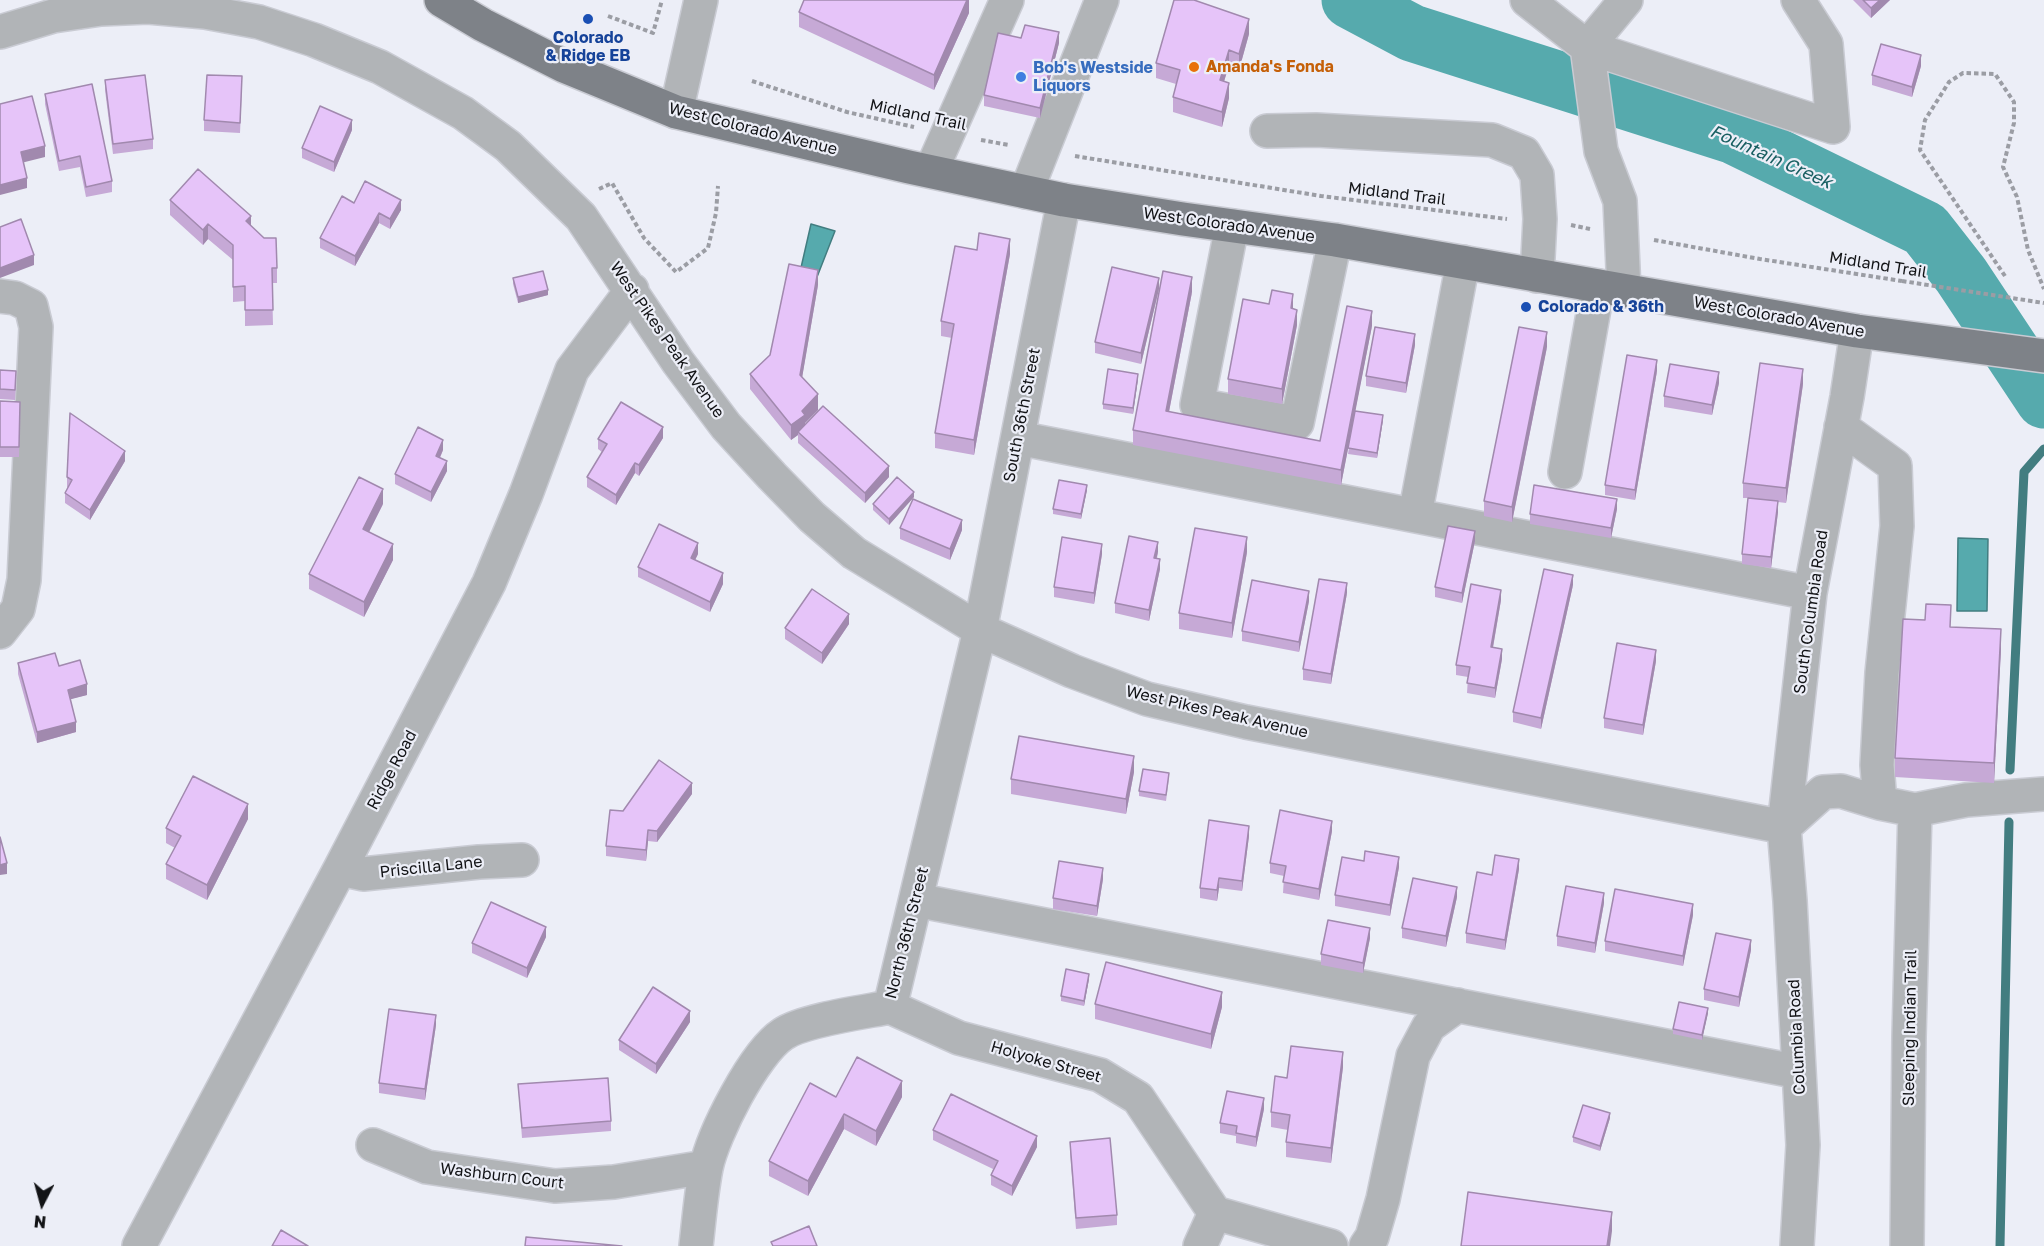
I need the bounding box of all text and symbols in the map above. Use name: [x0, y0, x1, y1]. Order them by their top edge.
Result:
marker: Colorado & Ridge EB: [581, 12, 595, 26]
place label: Colorado & Ridge EB: [545, 28, 631, 66]
place label: Amanda's Fonda: [1206, 57, 1334, 77]
place label: Bob's Westside Liquors: [1033, 58, 1153, 96]
marker: Amanda's Fonda: [1187, 60, 1201, 74]
marker: Bob's Westside Liquors: [1014, 70, 1028, 84]
street label: Midland Trail: [868, 95, 968, 135]
street label: West Colorado Avenue: [667, 99, 839, 159]
water label: Fountain Creek: [1707, 120, 1835, 194]
street label: Midland Trail: [1347, 178, 1447, 210]
street label: West Colorado Avenue: [1142, 203, 1316, 247]
street label: Midland Trail: [1828, 248, 1928, 282]
street label: West Pikes Peak Avenue: [606, 258, 728, 422]
street label: West Colorado Avenue: [1692, 293, 1866, 341]
place label: Colorado & 36th: [1538, 297, 1664, 317]
marker: Colorado & 36th: [1519, 300, 1533, 314]
street label: South 36th Street: [1000, 346, 1044, 484]
street label: South Columbia Road: [1790, 529, 1832, 695]
street label: West Pikes Peak Avenue: [1124, 682, 1310, 742]
street label: Ridge Road: [363, 727, 421, 813]
street label: Priscilla Lane: [379, 852, 483, 882]
street label: North 36th Street: [881, 865, 933, 1001]
street label: Sleeping Indian Trail: [1899, 950, 1921, 1106]
street label: Columbia Road: [1784, 979, 1810, 1095]
street label: Holyoke Street: [988, 1037, 1104, 1087]
street label: Washburn Court: [439, 1159, 565, 1193]
north arrow: [12, 1174, 72, 1234]
text: N: [33, 1211, 47, 1232]

